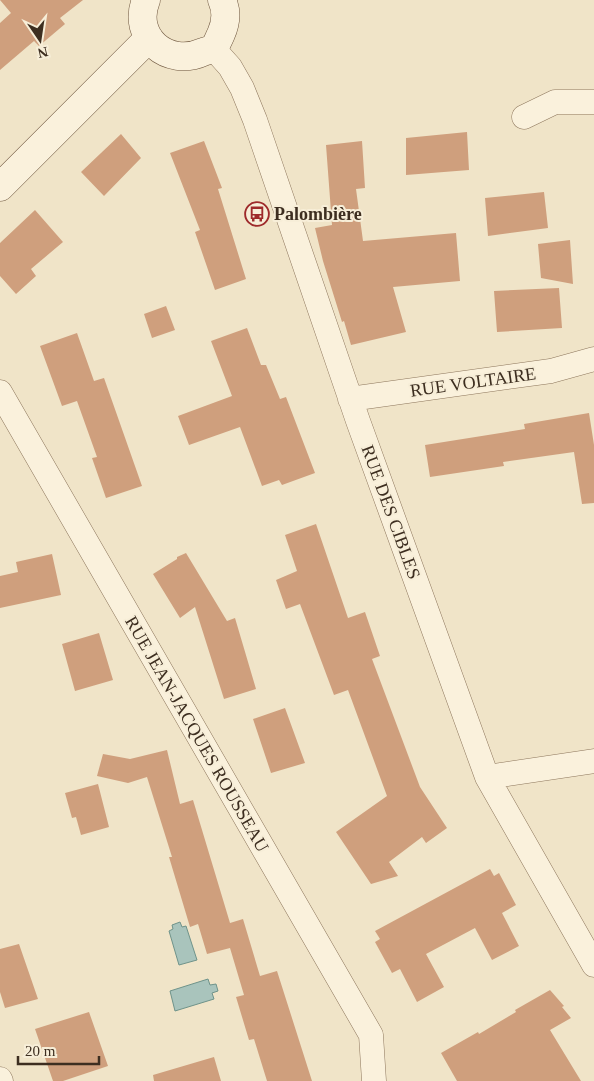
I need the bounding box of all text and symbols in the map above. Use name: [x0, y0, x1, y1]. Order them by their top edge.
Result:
north arrow: [15, 15, 65, 65]
text: N: [36, 44, 49, 61]
bus stop icon: Palombière: [244, 201, 270, 227]
place label: Palombière: [274, 204, 362, 224]
street label: RUE VOLTAIRE: [409, 363, 537, 401]
street label: RUE DES CIBLES: [357, 442, 425, 582]
street label: RUE JEAN-JACQUES ROUSSEAU: [121, 613, 273, 855]
scale bar: [18, 1034, 99, 1066]
text: 20 m: [25, 1043, 56, 1059]

